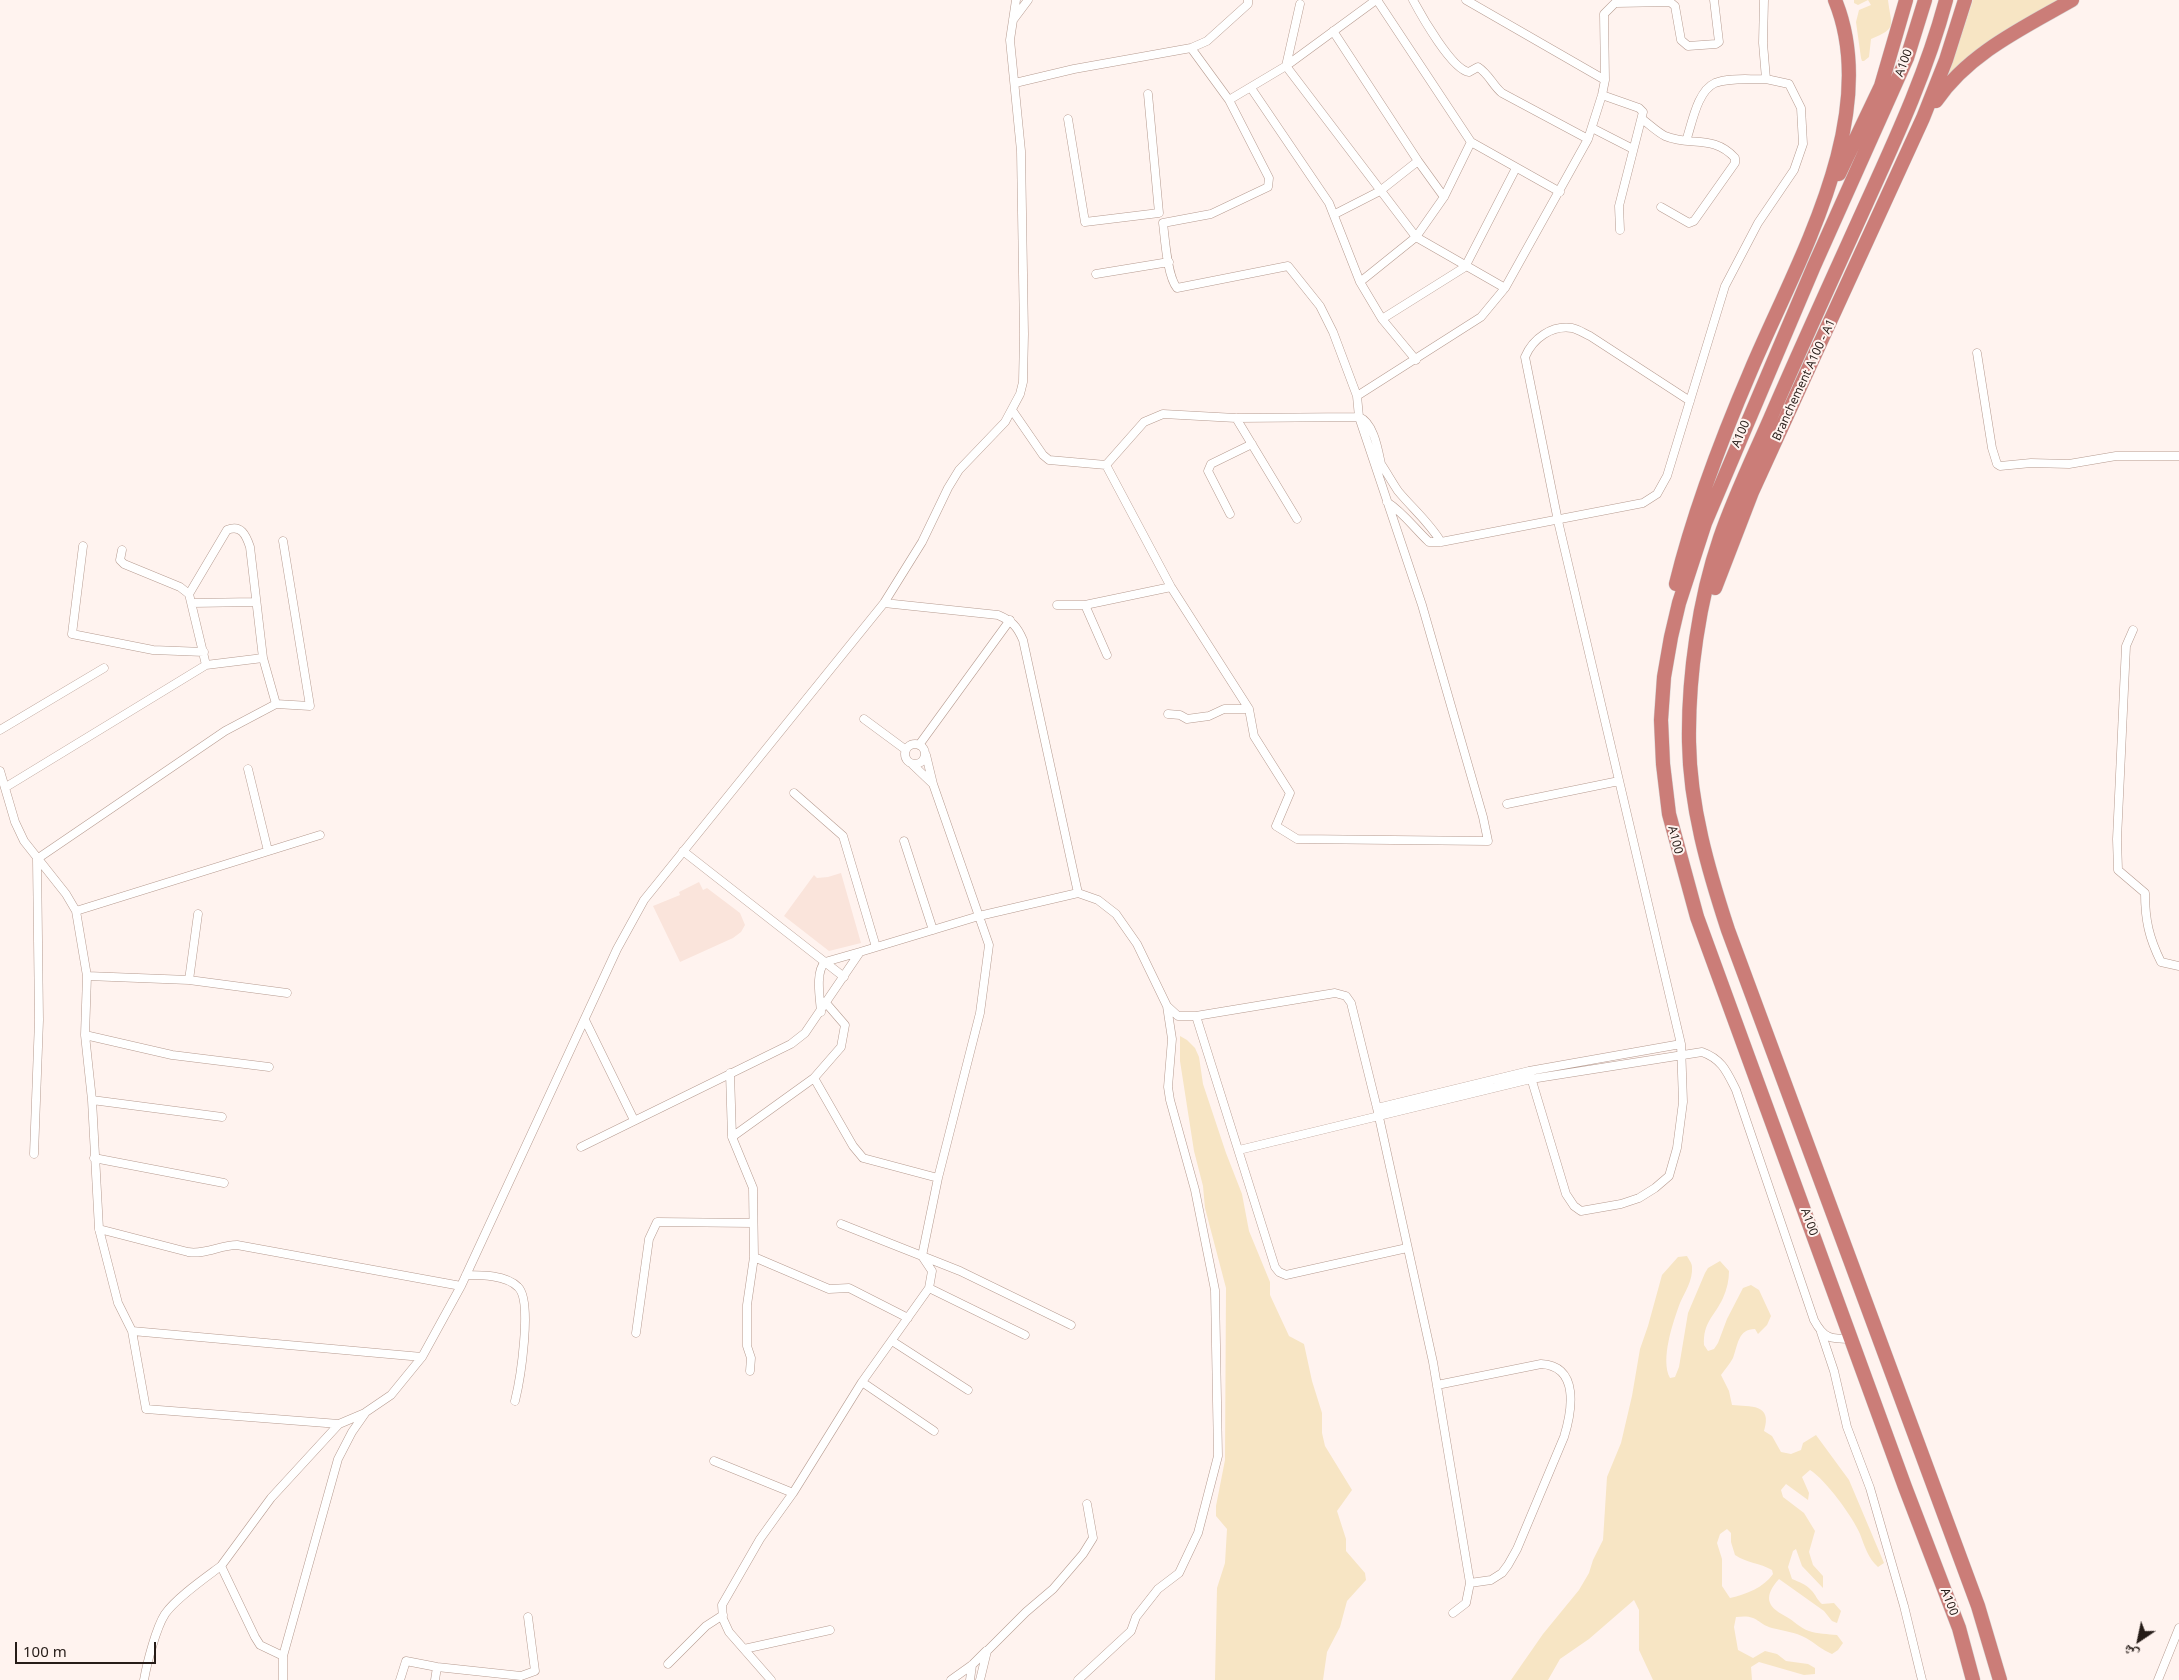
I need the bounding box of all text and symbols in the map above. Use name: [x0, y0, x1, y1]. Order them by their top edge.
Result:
street label: A100: [1892, 47, 1916, 79]
street label: Branchement A100 - A1: [1770, 317, 1838, 443]
street label: A100: [1729, 418, 1753, 450]
street label: A100: [1665, 825, 1685, 855]
street label: A100: [1797, 1206, 1821, 1238]
street label: A100: [1937, 1586, 1961, 1618]
north arrow: [2114, 1615, 2164, 1665]
scale bar: [18, 1632, 159, 1664]
text: 100 m: [23, 1641, 67, 1661]
text: ش: [2119, 1641, 2142, 1665]

